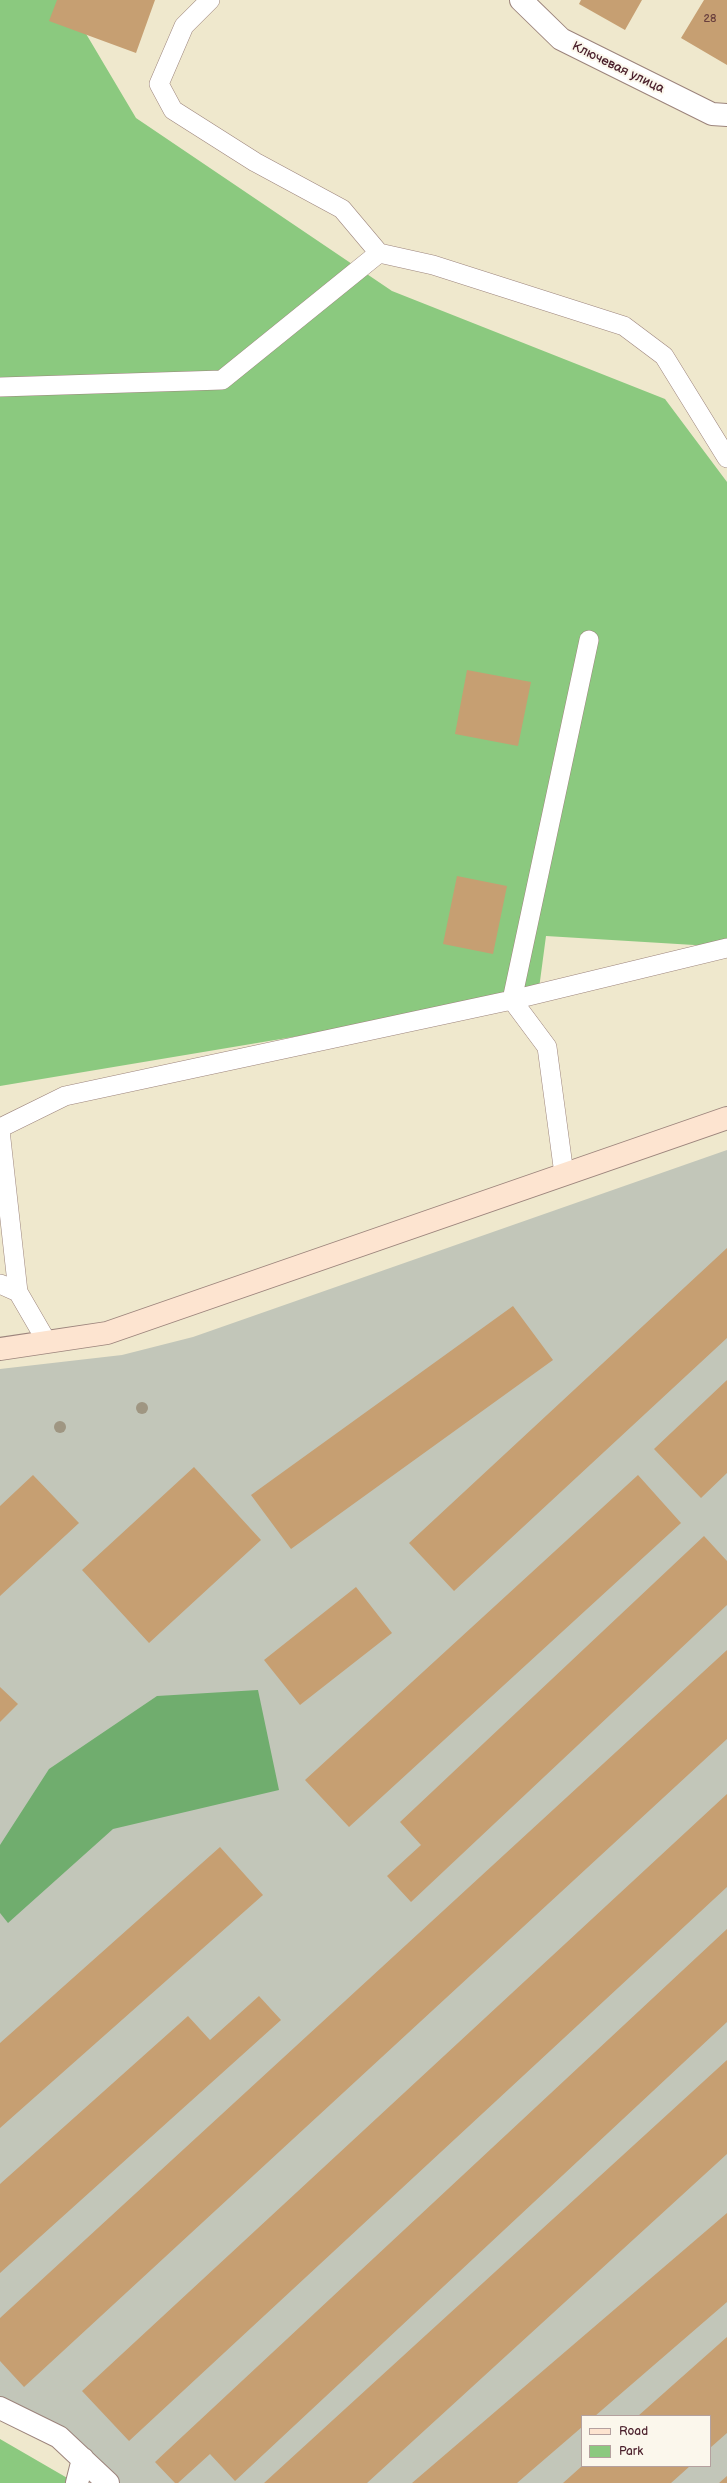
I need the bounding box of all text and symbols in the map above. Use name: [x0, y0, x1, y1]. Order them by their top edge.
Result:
house number: 28: [704, 12, 716, 26]
street label: Ключевая улица: [569, 39, 667, 97]
legend: [581, 2415, 711, 2467]
text: Road: [619, 2424, 648, 2439]
text: Park: [619, 2444, 643, 2459]

